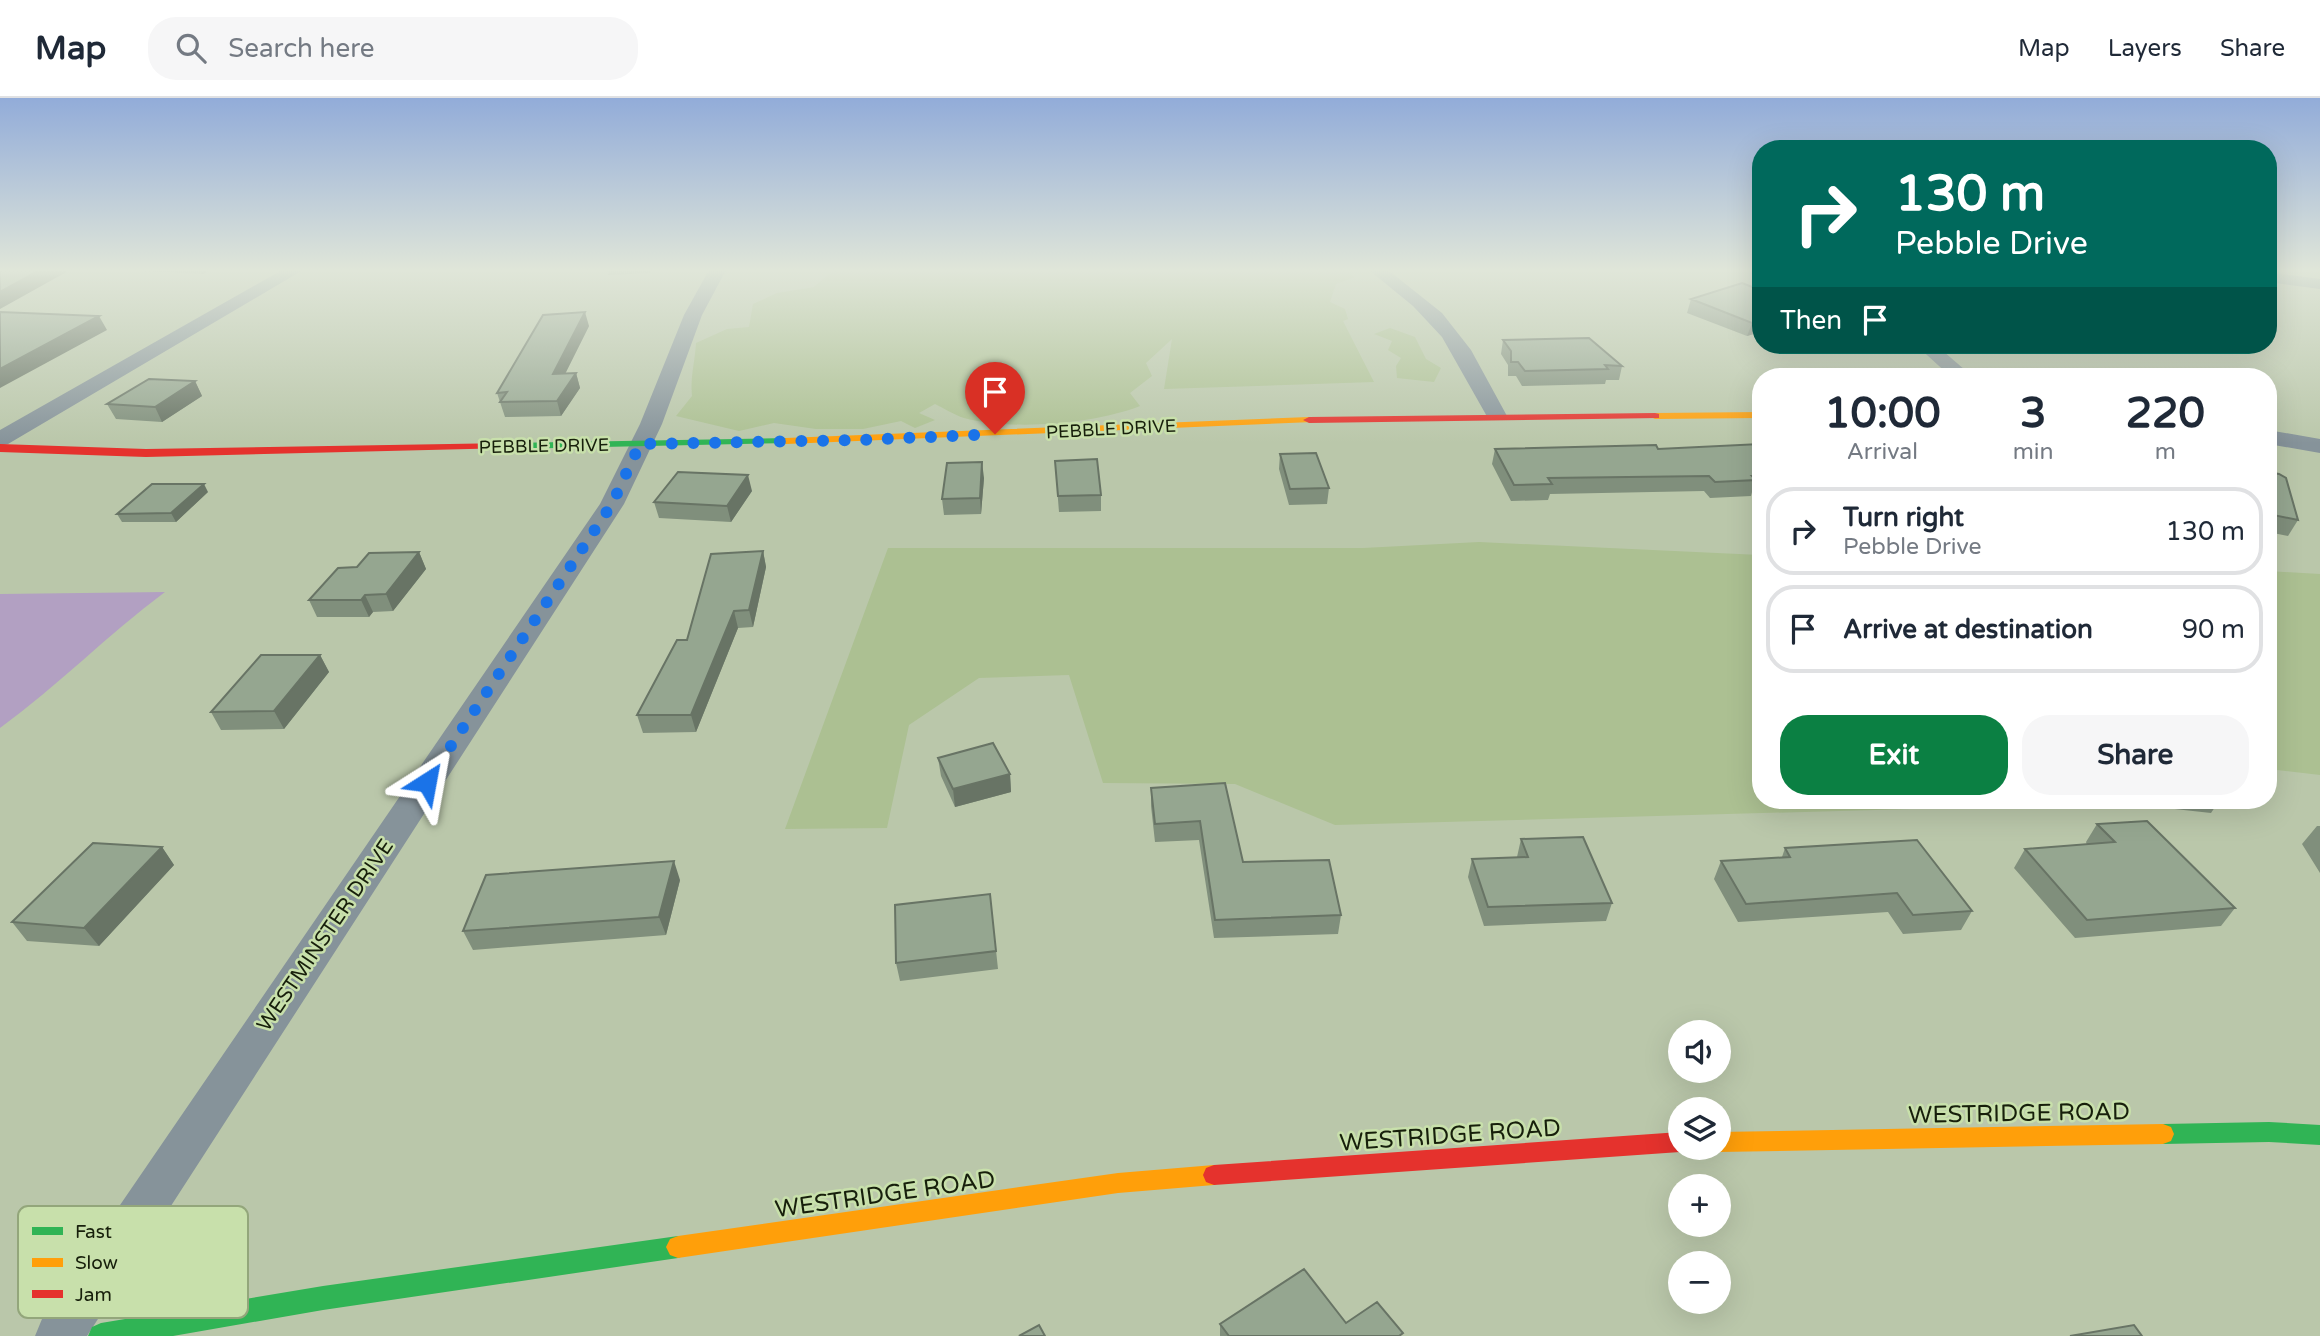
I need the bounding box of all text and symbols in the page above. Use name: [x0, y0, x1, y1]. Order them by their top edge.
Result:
search box: [148, 17, 638, 80]
text: Map: [35, 29, 106, 68]
icon: search: [172, 29, 210, 67]
text: Search here: [228, 33, 374, 64]
text: Map: [2018, 34, 2070, 63]
text: Layers: [2108, 34, 2182, 63]
text: Share: [2220, 34, 2285, 63]
text: 130 m: [1895, 165, 2045, 224]
icon: right: [1780, 168, 1871, 259]
text: Pebble Drive: [1895, 225, 2088, 263]
icon: arrive: [1856, 301, 1894, 339]
text: Then: [1780, 305, 1842, 336]
pin: [965, 362, 1025, 434]
icon: arrive: [976, 373, 1014, 411]
text: 10:00: [1824, 388, 1941, 439]
text: 3: [2020, 388, 2046, 439]
text: 220: [2126, 388, 2205, 439]
street label: PEBBLE DRIVE: [1045, 415, 1177, 443]
street label: PEBBLE DRIVE: [479, 434, 609, 458]
text: Arrival: [1847, 438, 1918, 466]
text: min: [2013, 438, 2054, 466]
text: m: [2155, 438, 2176, 466]
text: Turn right: [1843, 502, 1964, 533]
icon: right: [1784, 512, 1822, 550]
text: 130 m: [2165, 516, 2245, 547]
text: Pebble Drive: [1843, 533, 1982, 561]
icon: arrive: [1784, 610, 1822, 648]
text: Arrive at destination: [1843, 614, 2093, 645]
text: 90 m: [2182, 614, 2245, 645]
button: Exit: [1780, 715, 2008, 795]
button: Share: [2022, 715, 2249, 795]
position arrow: [390, 745, 464, 819]
street label: WESTMINSTER DRIVE: [252, 835, 399, 1036]
map controls: [1668, 1020, 1731, 1314]
button: sound: [1668, 1020, 1731, 1083]
button: layers: [1668, 1097, 1731, 1160]
street label: WESTRIDGE ROAD: [1908, 1097, 2130, 1130]
street label: WESTRIDGE ROAD: [1338, 1113, 1562, 1158]
street label: WESTRIDGE ROAD: [773, 1165, 997, 1224]
button: +: [1668, 1174, 1731, 1237]
legend: [18, 1206, 248, 1318]
text: Fast: [75, 1221, 112, 1243]
button: −: [1668, 1251, 1731, 1314]
text: Slow: [75, 1252, 118, 1274]
text: Jam: [75, 1284, 112, 1306]

